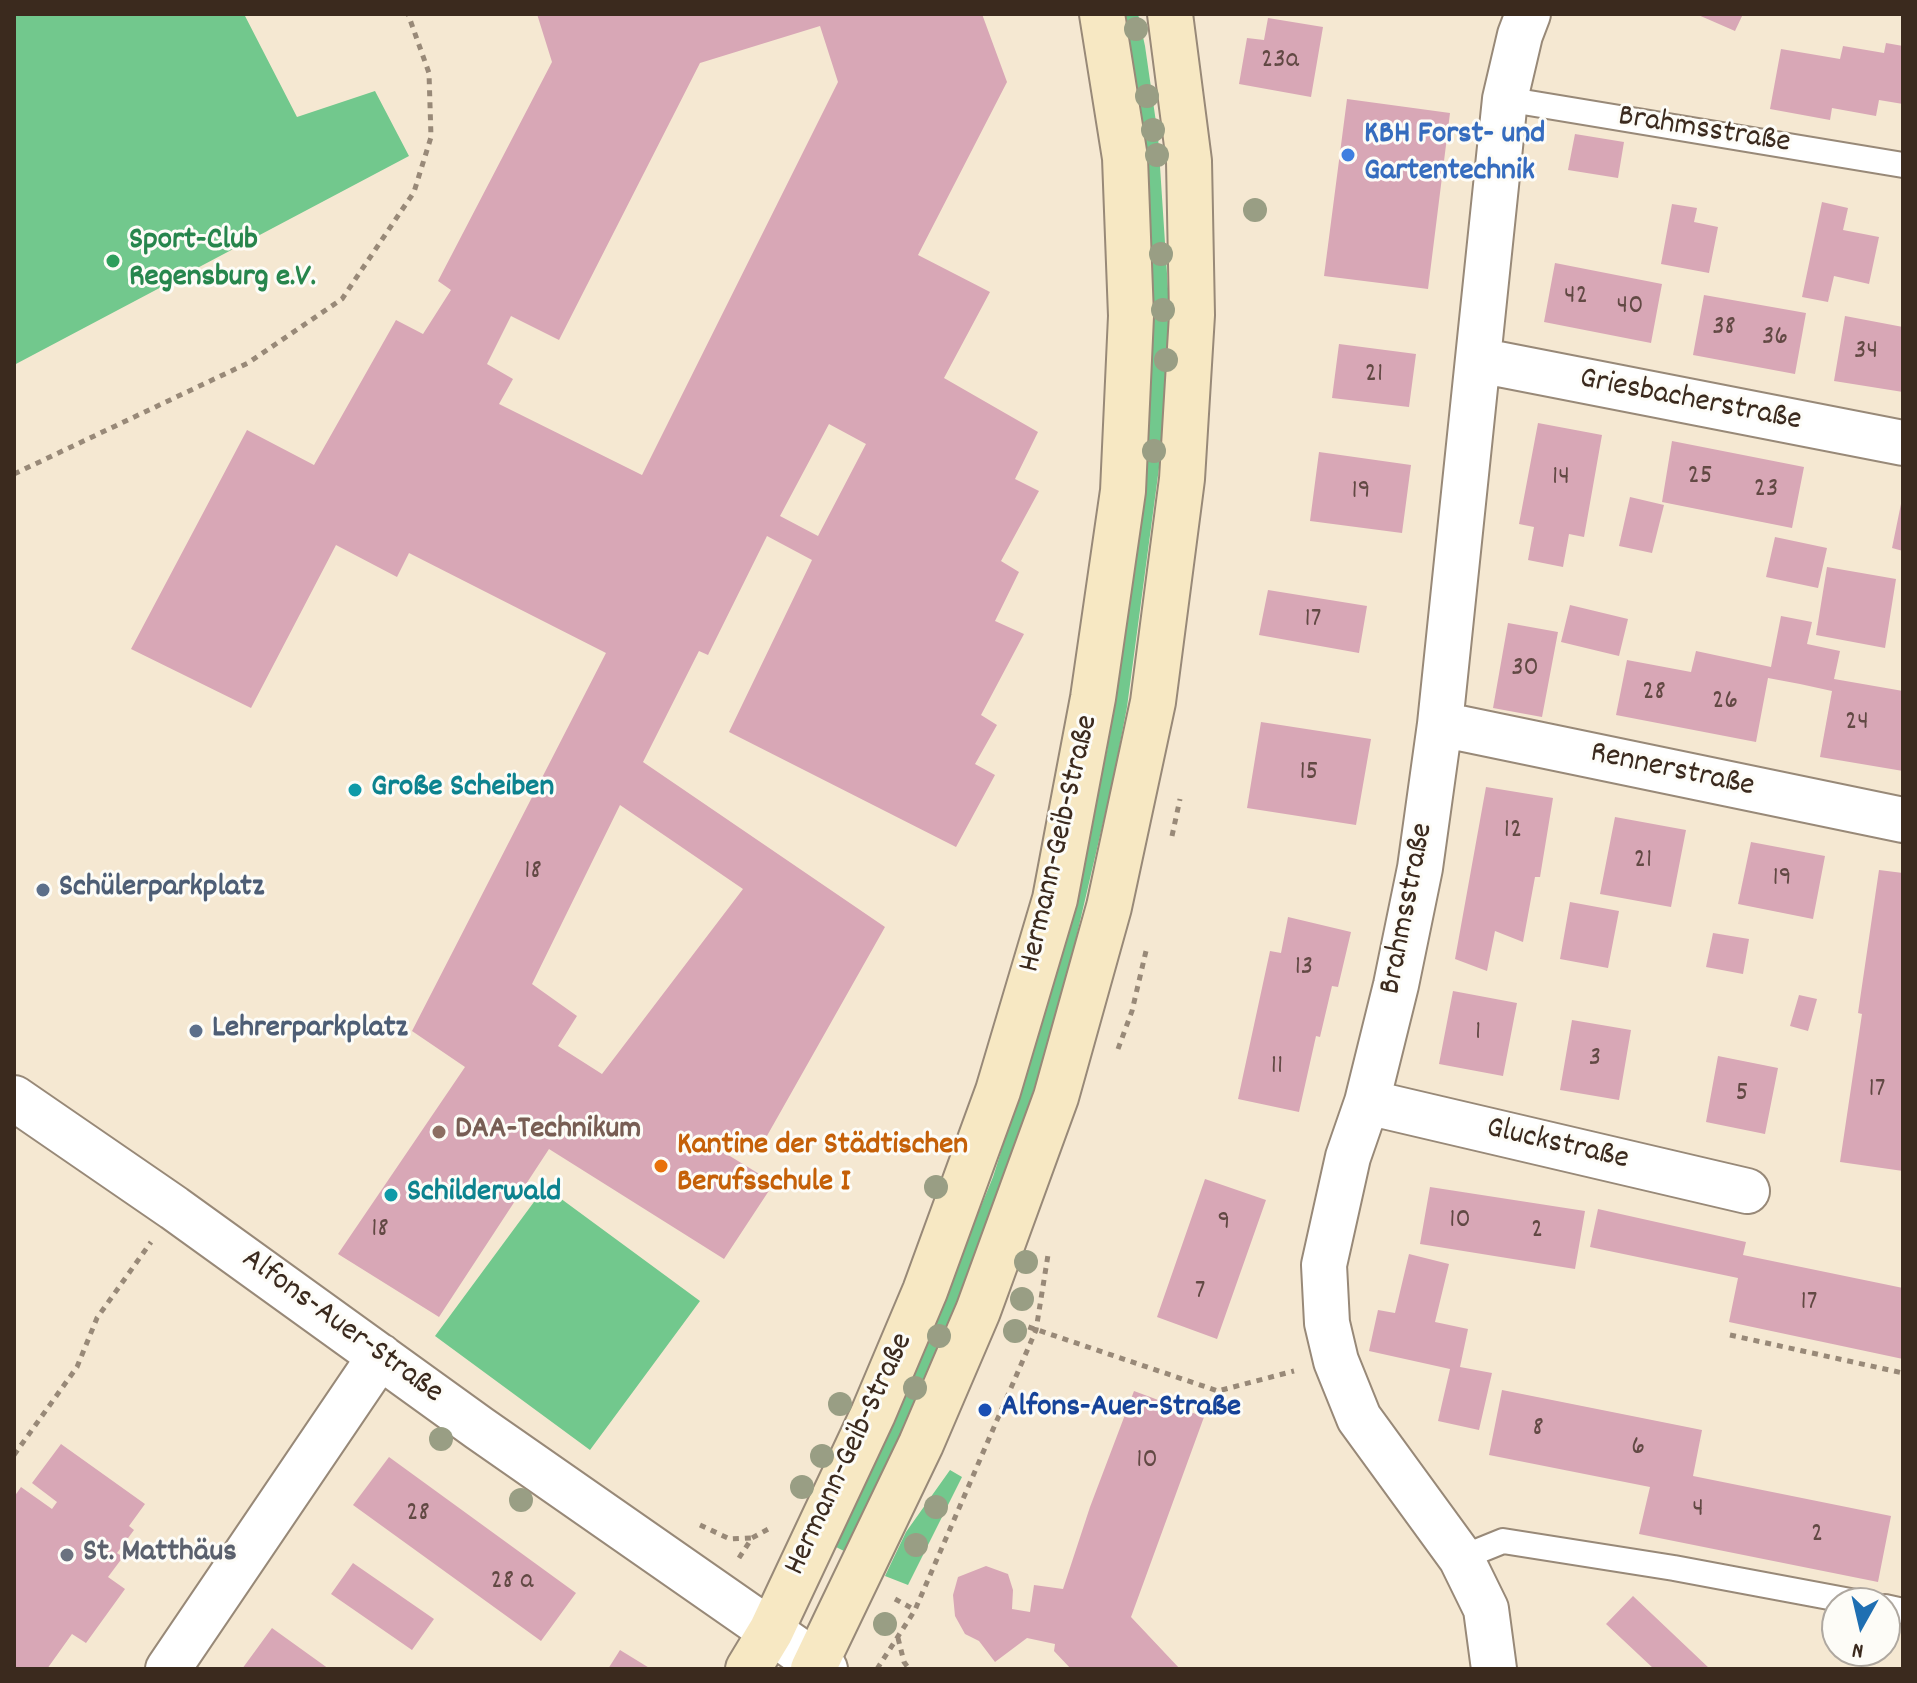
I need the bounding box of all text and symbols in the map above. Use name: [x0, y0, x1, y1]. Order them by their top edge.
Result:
house number: 23a: [1261, 45, 1299, 79]
street label: Brahmsstraße: [1615, 99, 1793, 165]
place label: KBH Forst- und Gartentechnik: [1364, 118, 1545, 193]
marker: KBH Forst- und Gartentechnik: [1339, 146, 1357, 164]
place label: Sport-Club Regensburg e.V.: [129, 224, 316, 299]
marker: Sport-Club Regensburg e.V.: [104, 252, 122, 270]
house number: 42: [1564, 281, 1588, 315]
house number: 40: [1617, 291, 1643, 325]
house number: 38: [1712, 312, 1736, 346]
house number: 36: [1762, 322, 1788, 356]
house number: 34: [1854, 336, 1878, 370]
house number: 21: [1365, 359, 1383, 393]
street label: Griesbacherstraße: [1576, 362, 1804, 442]
house number: 25: [1687, 461, 1713, 495]
house number: 14: [1552, 462, 1570, 496]
house number: 23: [1754, 474, 1778, 508]
house number: 19: [1352, 476, 1370, 510]
house number: 17: [1305, 604, 1321, 638]
house number: 30: [1511, 653, 1539, 687]
house number: 28: [1642, 677, 1666, 711]
house number: 26: [1712, 686, 1738, 720]
house number: 24: [1845, 707, 1869, 741]
street label: Hermann-Geib-Straße: [1013, 712, 1109, 976]
street label: Rennerstraße: [1587, 736, 1757, 808]
house number: 15: [1299, 757, 1319, 791]
place label: Große Scheiben: [371, 771, 554, 809]
marker: Große Scheiben: [346, 781, 364, 799]
house number: 12: [1504, 815, 1522, 849]
street label: Brahmsstraße: [1374, 820, 1444, 998]
house number: 21: [1634, 845, 1652, 879]
house number: 18: [524, 856, 542, 890]
house number: 19: [1773, 863, 1791, 897]
place label: Schülerparkplatz: [59, 871, 264, 909]
marker: Schülerparkplatz: [34, 881, 52, 899]
house number: 13: [1295, 952, 1313, 986]
place label: Lehrerparkplatz: [212, 1012, 408, 1050]
house number: 1: [1475, 1017, 1481, 1051]
marker: Lehrerparkplatz: [187, 1022, 205, 1040]
house number: 3: [1589, 1043, 1601, 1077]
house number: 11: [1271, 1051, 1283, 1085]
house number: 17: [1869, 1074, 1885, 1108]
house number: 5: [1736, 1078, 1748, 1112]
street label: Gluckstraße: [1482, 1111, 1632, 1181]
place label: DAA-Technikum: [455, 1113, 641, 1151]
marker: DAA-Technikum: [430, 1123, 448, 1141]
place label: Kantine der Städtischen Berufsschule I: [677, 1129, 968, 1204]
marker: Kantine der Städtischen Berufsschule I: [652, 1157, 670, 1175]
place label: Schilderwald: [407, 1176, 561, 1214]
marker: Schilderwald: [382, 1186, 400, 1204]
house number: 10: [1449, 1205, 1471, 1239]
house number: 9: [1218, 1207, 1230, 1241]
house number: 18: [371, 1214, 389, 1248]
house number: 2: [1531, 1215, 1543, 1249]
street label: Alfons-Auer-Straße: [233, 1242, 449, 1414]
house number: 7: [1195, 1276, 1205, 1310]
house number: 17: [1801, 1287, 1817, 1321]
street label: Hermann-Geib-Straße: [778, 1328, 924, 1582]
place label: Alfons-Auer-Straße: [1001, 1391, 1241, 1429]
marker: Alfons-Auer-Straße: [976, 1401, 994, 1419]
house number: 8: [1532, 1413, 1544, 1447]
house number: 6: [1631, 1432, 1645, 1466]
house number: 10: [1136, 1445, 1158, 1479]
house number: 4: [1692, 1494, 1704, 1528]
house number: 28: [406, 1498, 430, 1532]
house number: 2: [1811, 1519, 1823, 1553]
place label: St. Matthäus: [83, 1536, 237, 1574]
marker: St. Matthäus: [58, 1546, 76, 1564]
house number: 28 a: [490, 1566, 534, 1600]
north arrow: [1821, 1587, 1901, 1667]
text: N: [1850, 1633, 1865, 1665]

